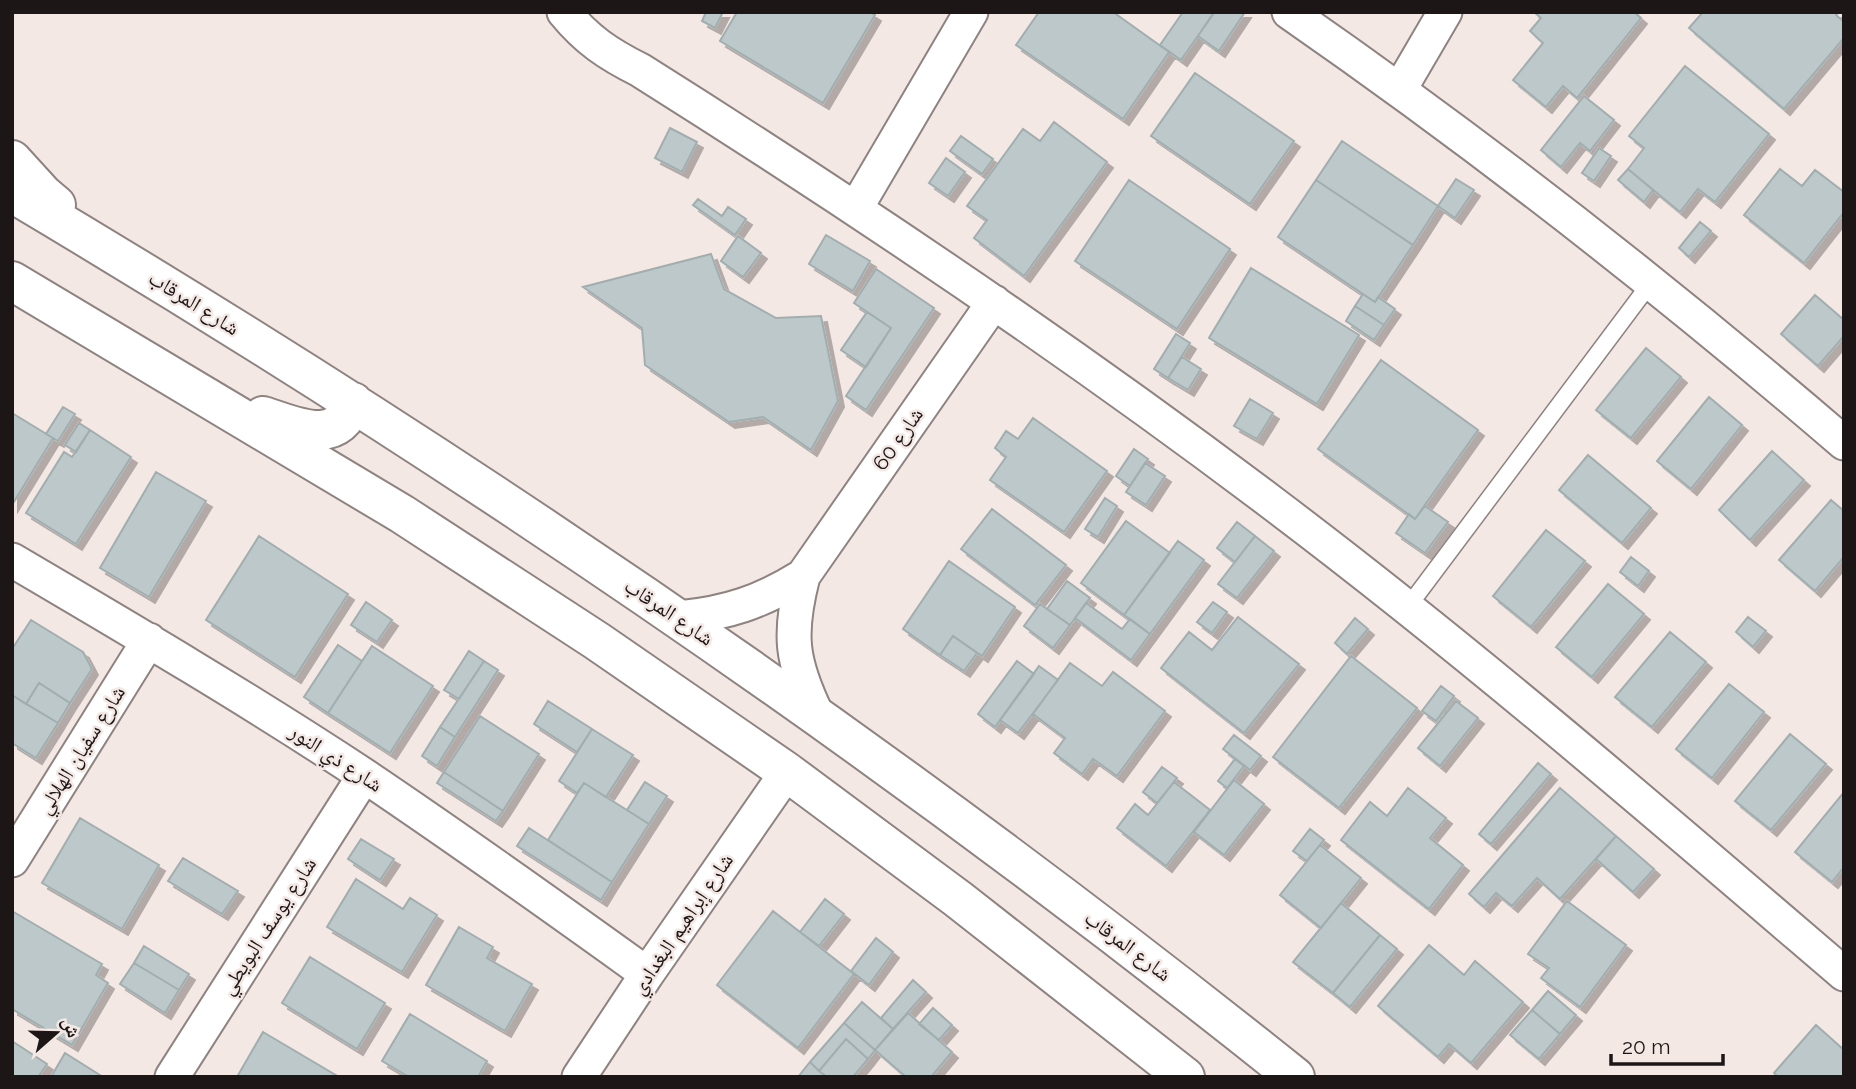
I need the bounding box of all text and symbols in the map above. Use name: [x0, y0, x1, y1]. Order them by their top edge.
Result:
street label: شارع المرقاب: [144, 265, 244, 341]
street label: شارع 60: [867, 403, 929, 475]
street label: شارع المرقاب: [619, 573, 719, 651]
street label: شارع سفيان الهلالي: [31, 681, 134, 821]
street label: شارع ذي النور: [282, 718, 387, 801]
street label: شارع إبراهيم البغدادي: [625, 848, 742, 1002]
street label: شارع يوسف البويطي: [214, 852, 325, 1002]
street label: شارع المرقاب: [1079, 905, 1177, 987]
north arrow: [21, 998, 91, 1068]
text: ش: [57, 1014, 86, 1041]
scale bar: [1611, 1023, 1723, 1066]
text: 20 m: [1622, 1034, 1670, 1059]

